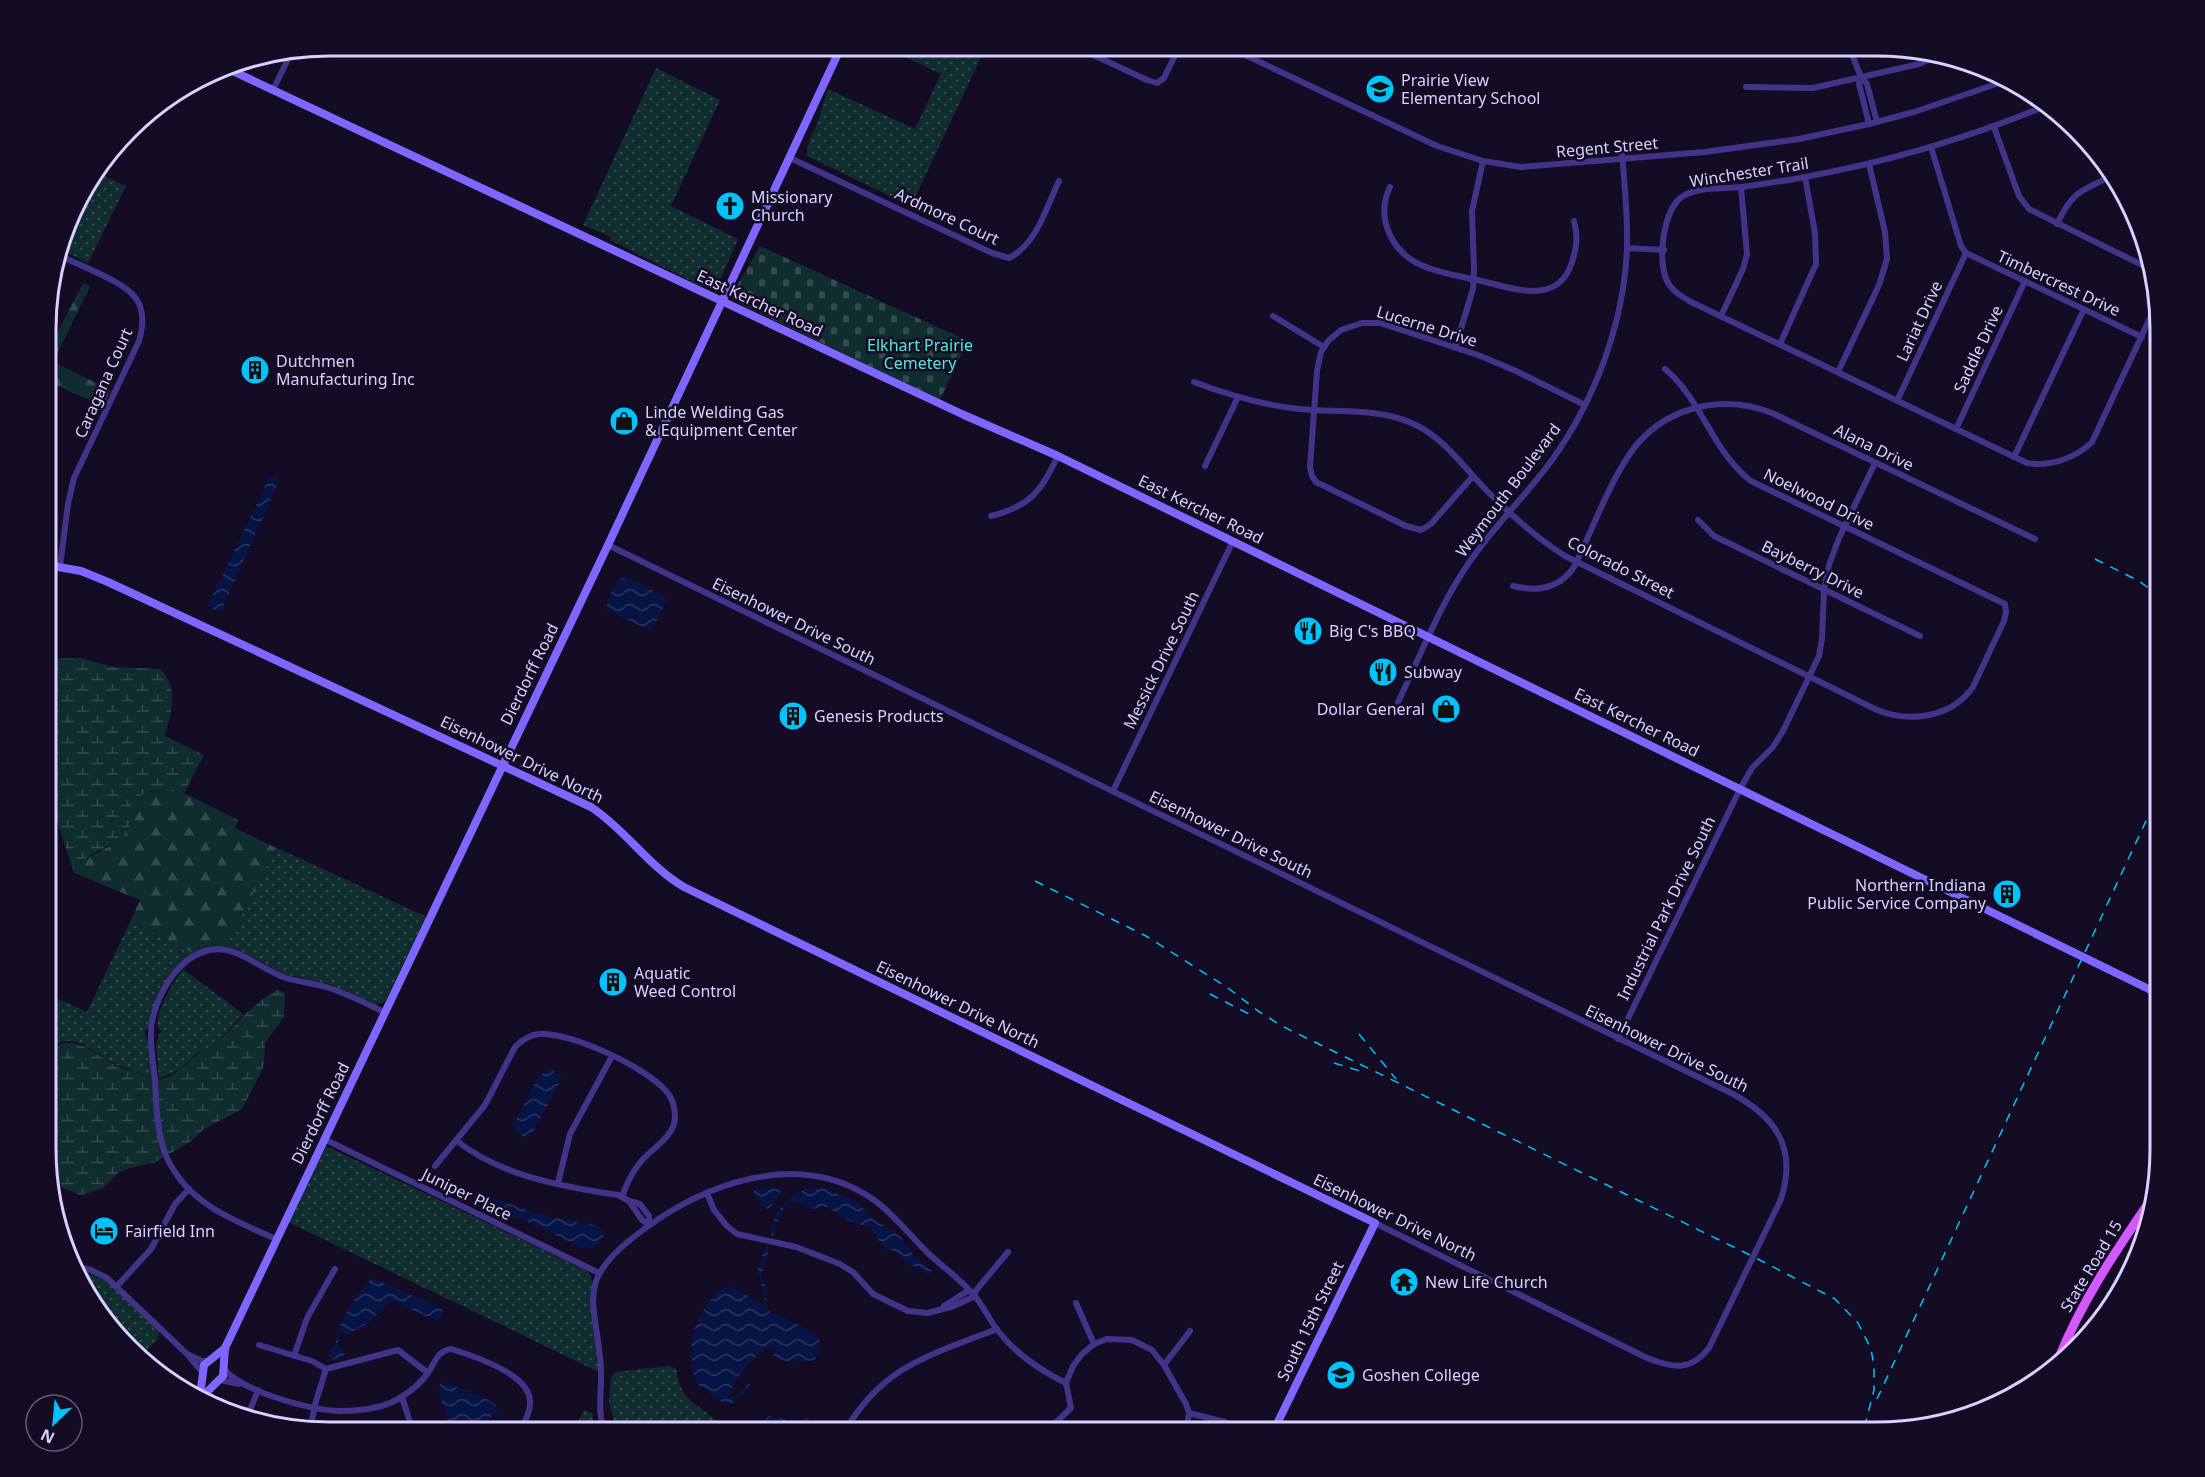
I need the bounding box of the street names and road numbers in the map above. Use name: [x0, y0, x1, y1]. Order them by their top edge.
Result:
street label: Regent Street: [1555, 132, 1659, 162]
street label: Winchester Trail: [1688, 152, 1810, 192]
street label: Ardmore Court: [891, 182, 1003, 250]
street label: Timbercrest Drive: [1994, 245, 2124, 321]
street label: East Kercher Road: [693, 264, 827, 342]
street label: Lariat Drive: [1891, 277, 1947, 365]
street label: Lucerne Drive: [1374, 300, 1480, 352]
street label: Saddle Drive: [1948, 302, 2008, 396]
street label: Caragana Court: [69, 324, 137, 441]
street label: Alana Drive: [1831, 418, 1917, 476]
street label: Weymouth Boulevard: [1451, 419, 1565, 561]
street label: Noelwood Drive: [1760, 463, 1878, 535]
street label: East Kercher Road: [1135, 469, 1267, 549]
street label: Colorado Street: [1564, 531, 1678, 604]
street label: Bayberry Drive: [1758, 535, 1868, 603]
street label: Eisenhower Drive South: [709, 572, 879, 670]
street label: Messick Drive South: [1118, 587, 1204, 733]
street label: Dierdorff Road: [495, 619, 563, 729]
street label: East Kercher Road: [1571, 682, 1703, 762]
street label: Eisenhower Drive North: [437, 710, 607, 808]
street label: Eisenhower Drive South: [1146, 785, 1316, 883]
street label: Industrial Park Drive South: [1612, 812, 1720, 1004]
street label: Eisenhower Drive North: [873, 955, 1043, 1053]
street label: Eisenhower Drive South: [1582, 999, 1752, 1097]
street label: Dierdorff Road: [286, 1058, 354, 1168]
street label: Juniper Place: [417, 1162, 516, 1225]
street label: Eisenhower Drive North: [1310, 1168, 1480, 1266]
street label: State Road 15: [2055, 1216, 2127, 1316]
street label: South 15th Street: [1271, 1257, 1349, 1385]

